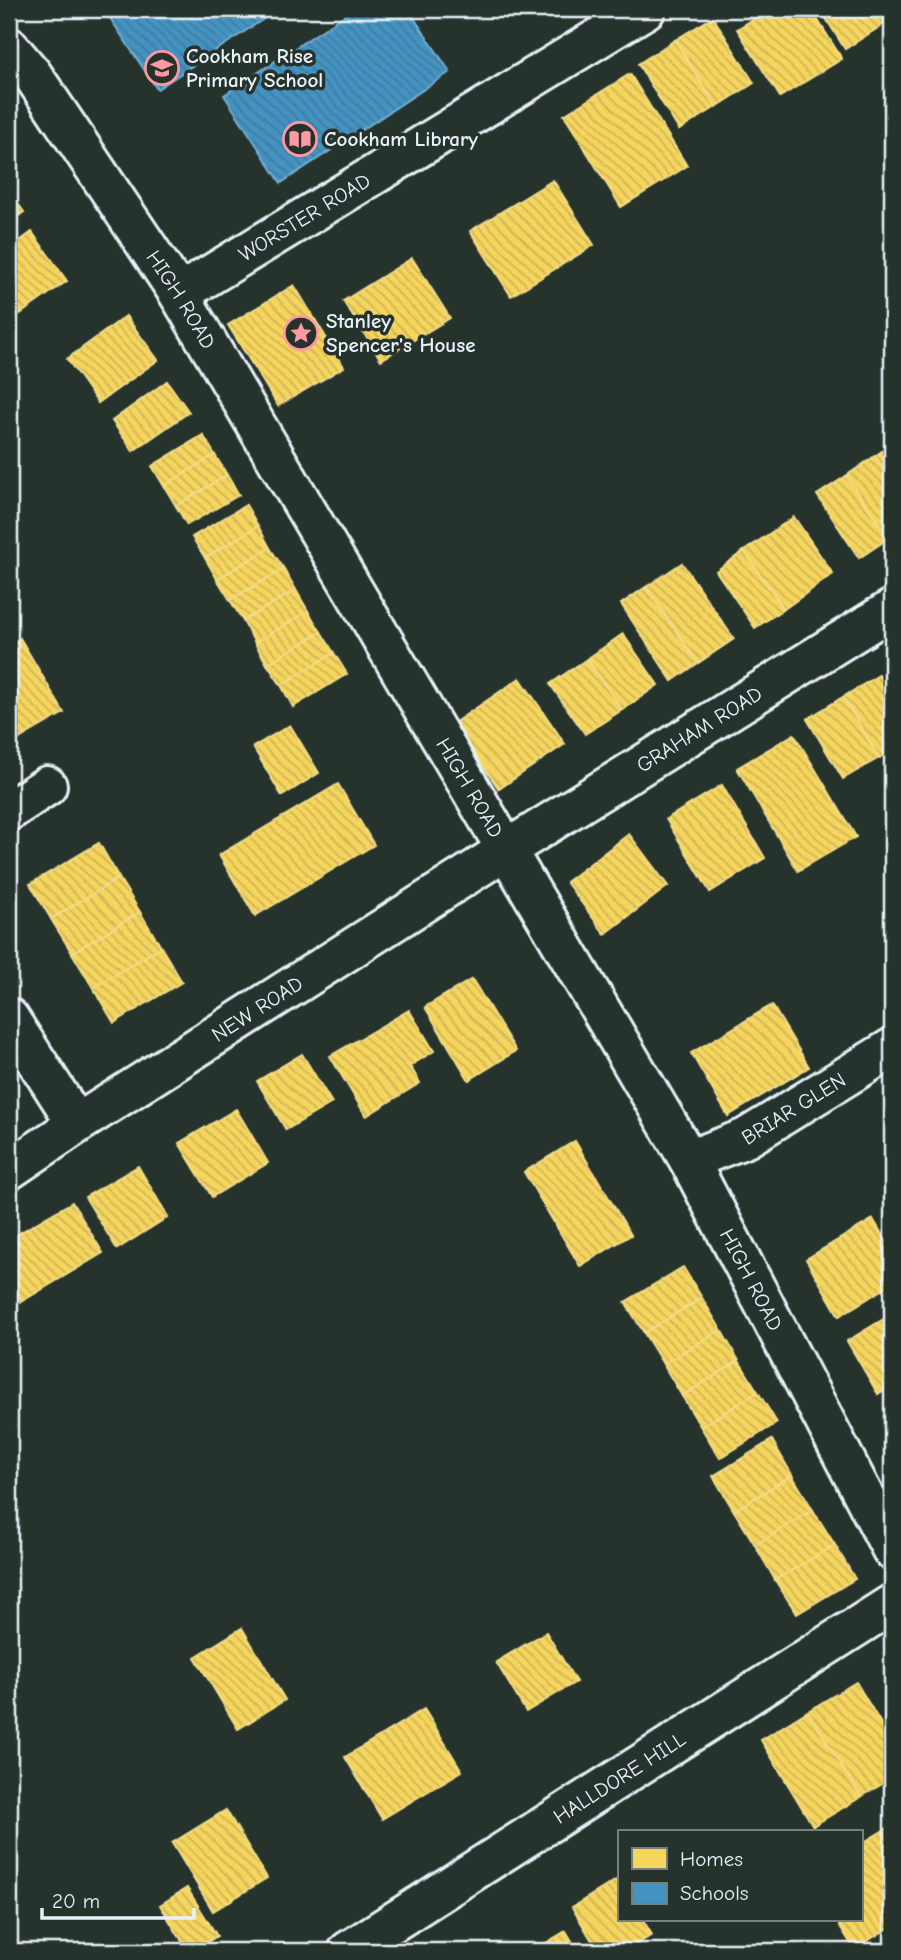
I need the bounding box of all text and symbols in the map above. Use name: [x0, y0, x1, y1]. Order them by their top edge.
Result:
place label: Cookham Rise Primary School: [186, 44, 323, 92]
school or university icon: Cookham Rise Primary School: [143, 49, 181, 87]
library icon: Cookham Library: [281, 120, 319, 158]
place label: Cookham Library: [324, 127, 478, 151]
street label: WORSTER ROAD: [234, 168, 375, 267]
street label: HIGH ROAD: [141, 246, 221, 353]
place label: Stanley Spencer's House: [326, 309, 475, 357]
place icon: Stanley Spencer's House: [282, 314, 320, 352]
street label: GRAHAM ROAD: [632, 681, 766, 777]
street label: HIGH ROAD: [431, 734, 508, 842]
street label: NEW ROAD: [207, 971, 307, 1047]
street label: BRIAR GLEN: [737, 1068, 850, 1150]
street label: HIGH ROAD: [715, 1225, 788, 1335]
street label: HALLDORE HILL: [549, 1727, 690, 1829]
legend: [618, 1830, 862, 1922]
text: Homes: [680, 1847, 743, 1871]
scale bar: [42, 1876, 194, 1920]
text: Schools: [680, 1881, 749, 1905]
text: 20 m: [52, 1889, 100, 1913]

